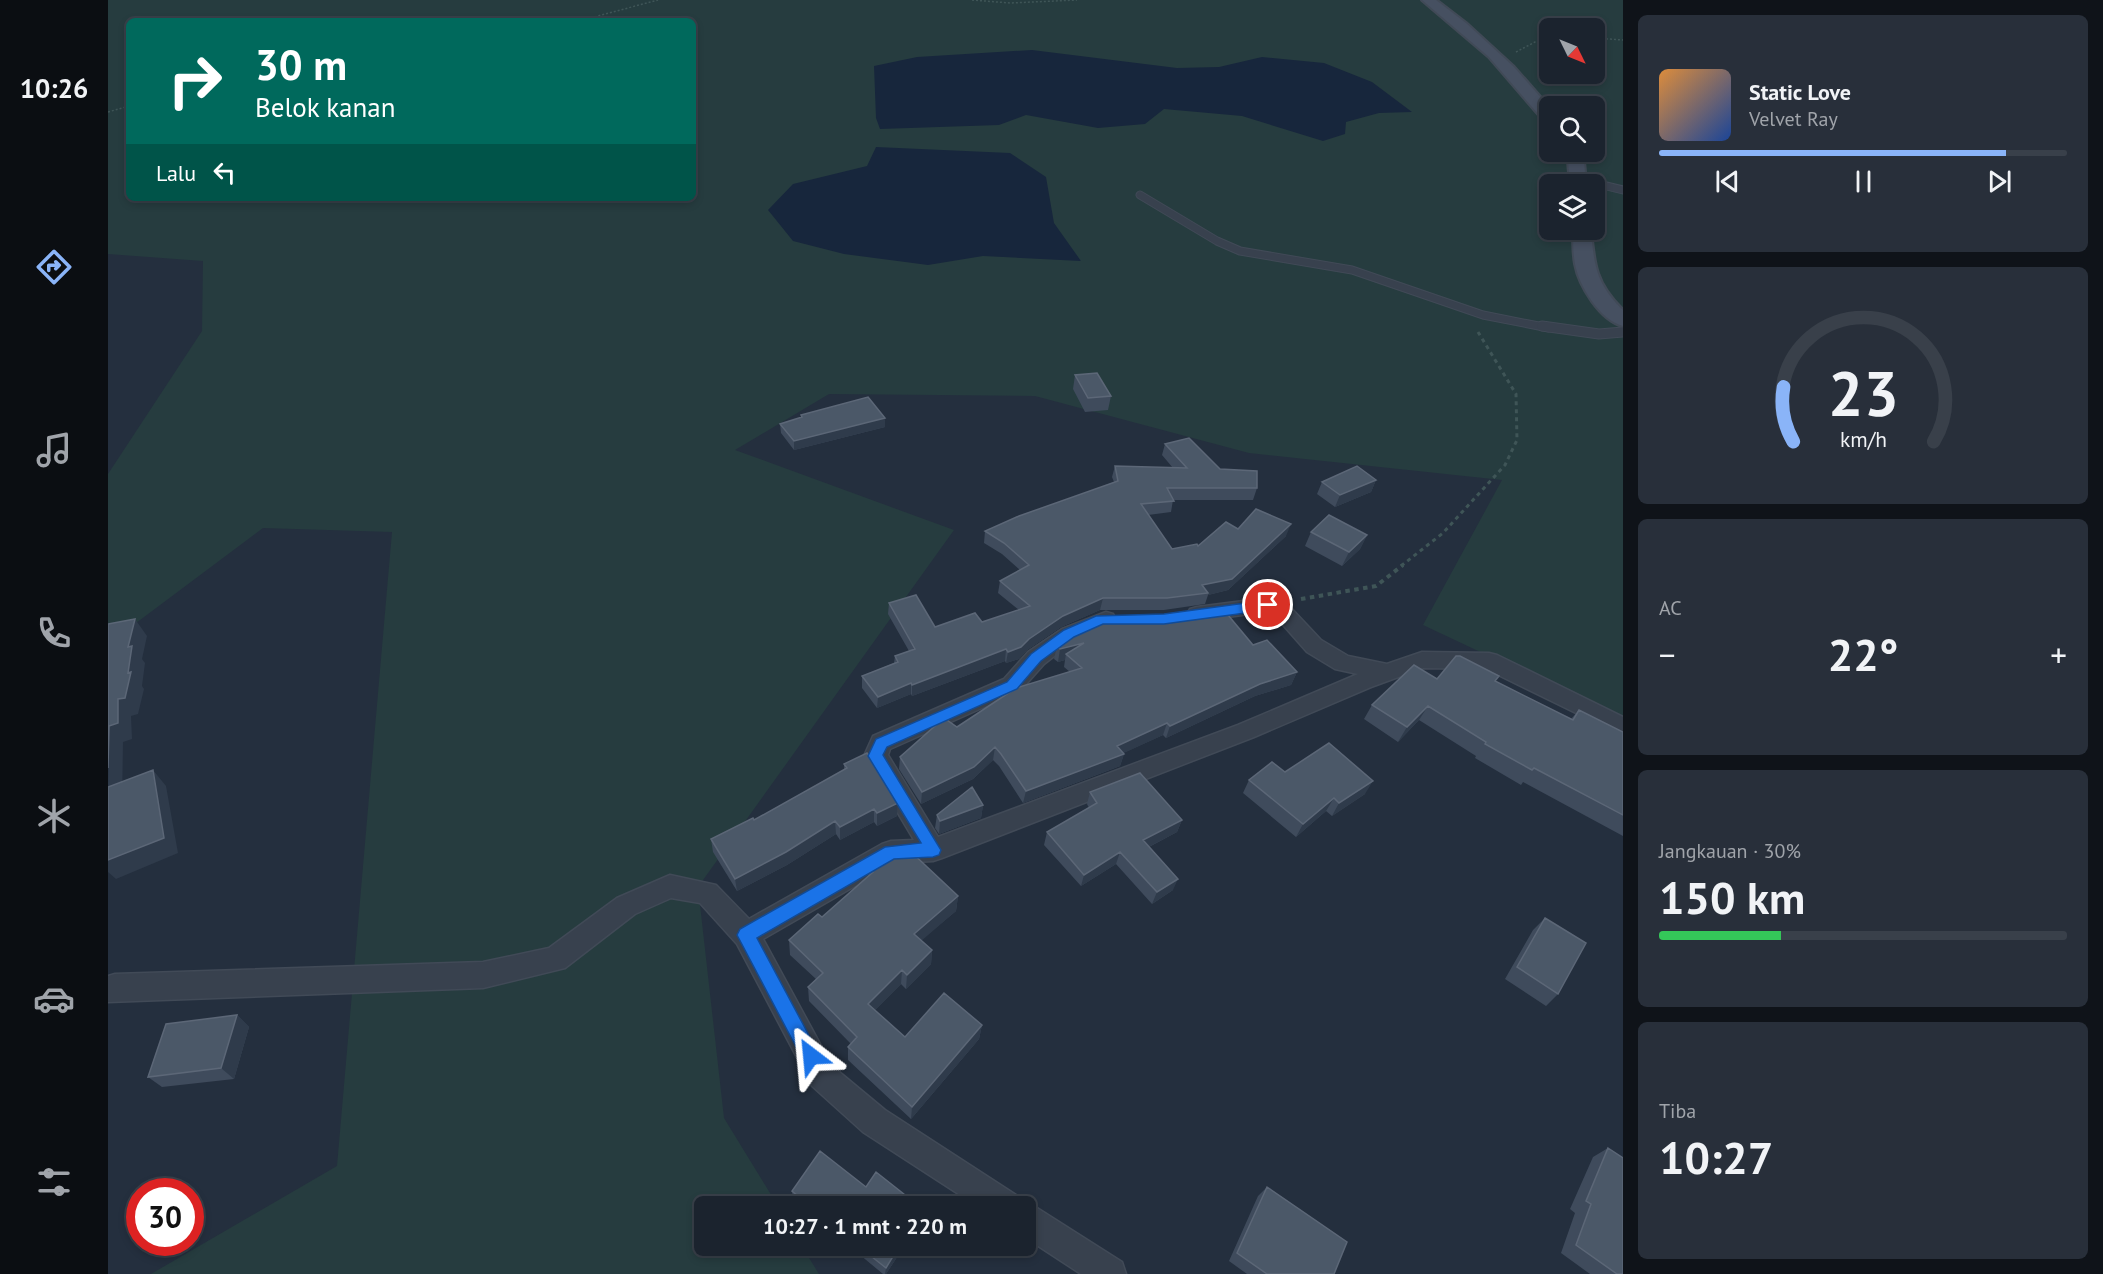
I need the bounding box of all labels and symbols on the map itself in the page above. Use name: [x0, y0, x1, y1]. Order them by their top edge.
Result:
north arrow: [1539, 18, 1605, 84]
pin: [1242, 579, 1293, 630]
position arrow: [779, 1024, 843, 1088]
speed limit sign: 30: [126, 1178, 204, 1256]

